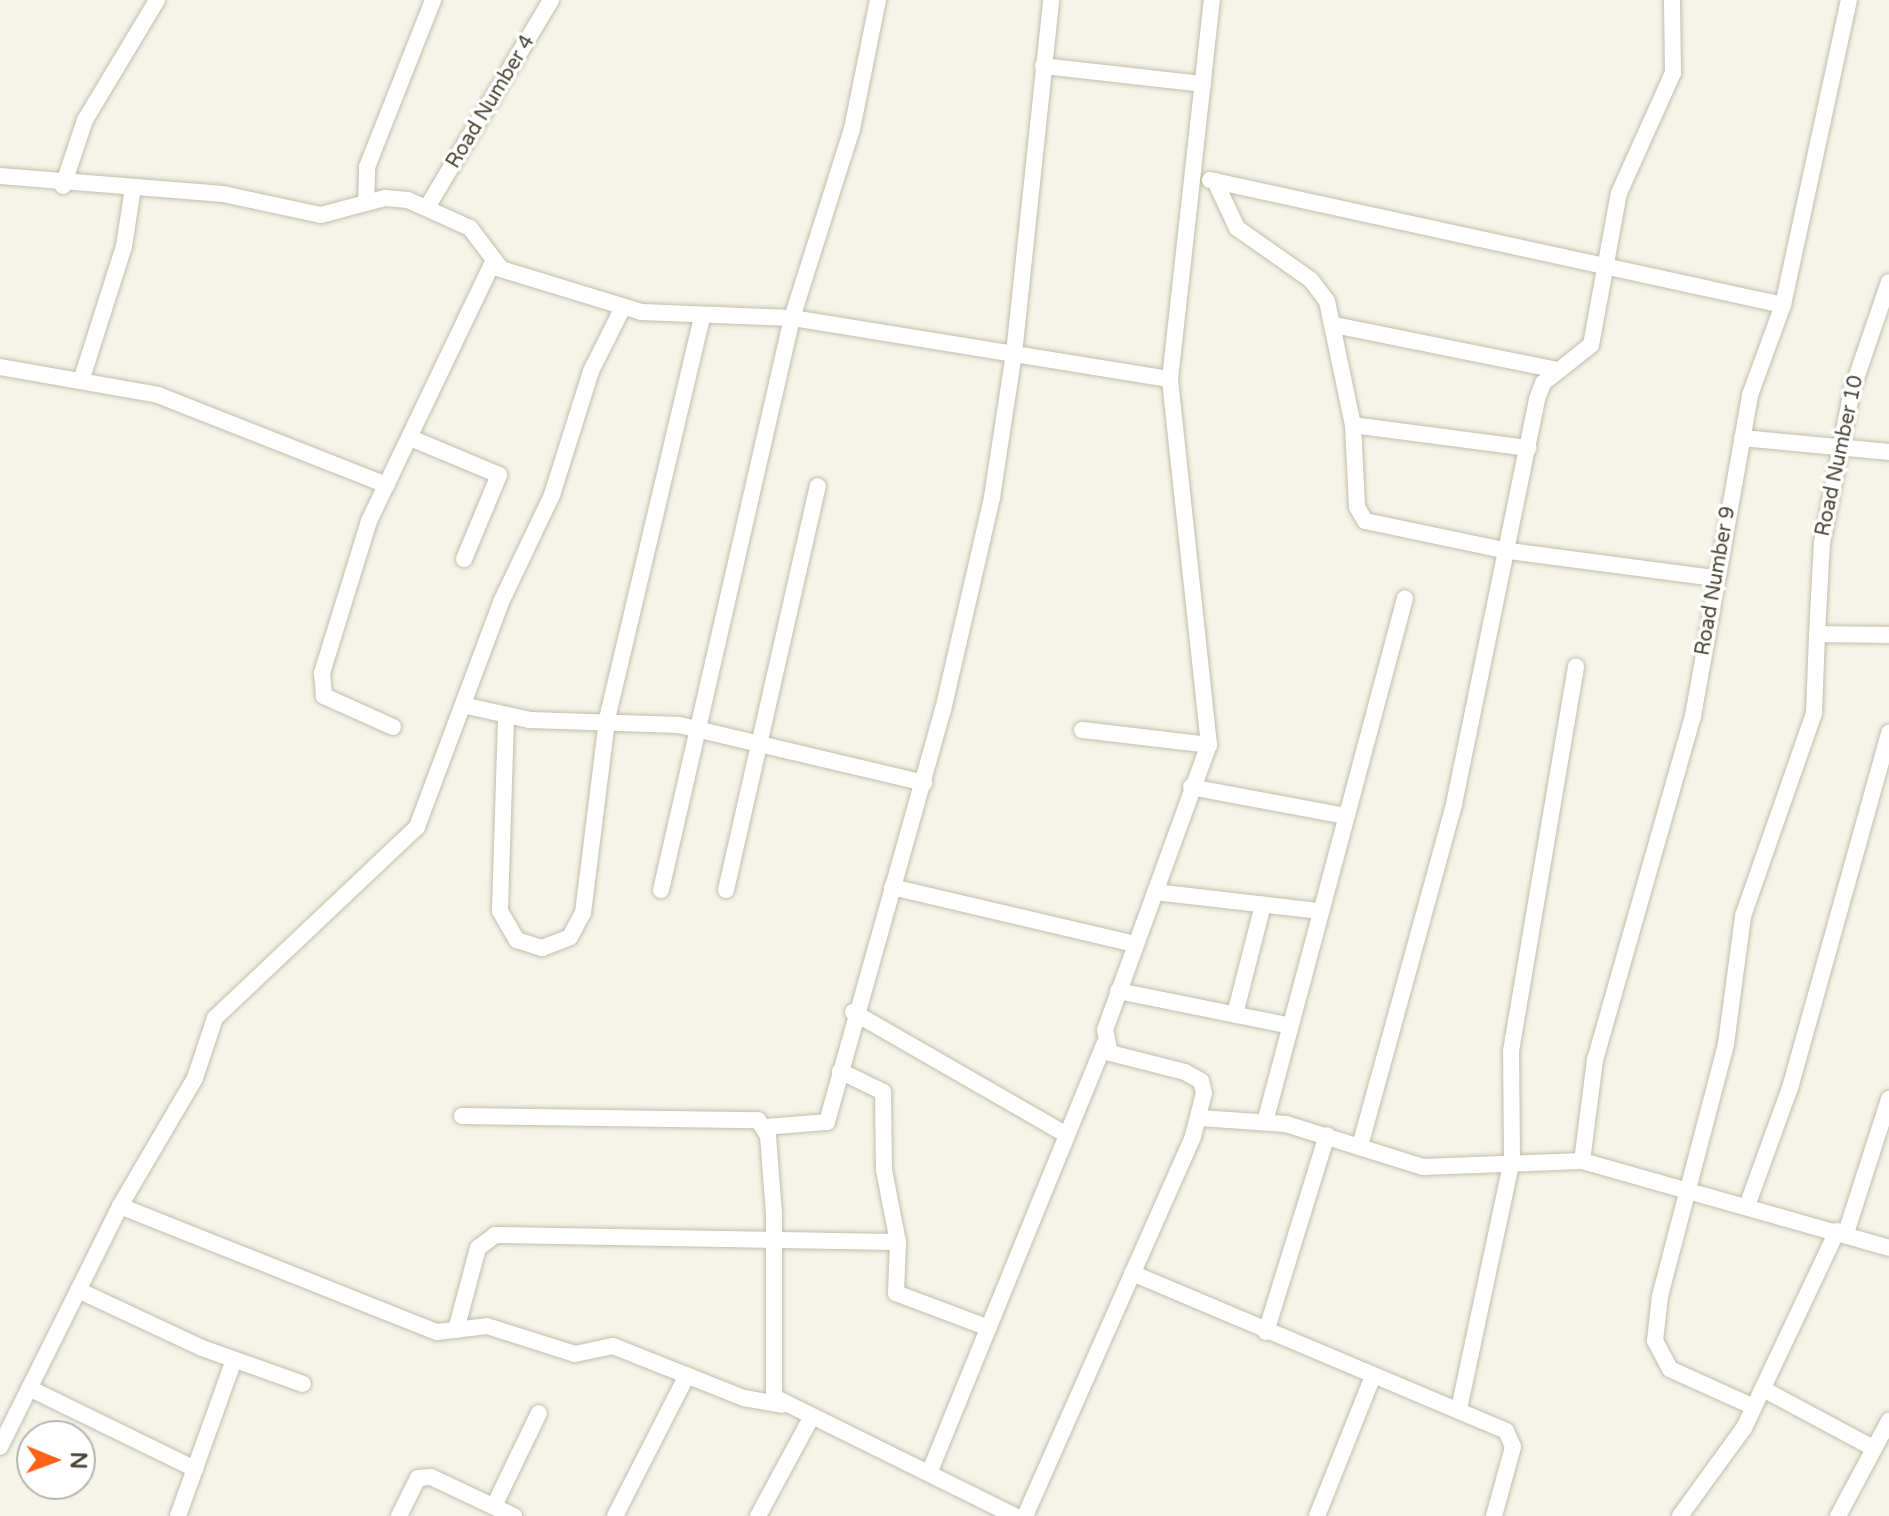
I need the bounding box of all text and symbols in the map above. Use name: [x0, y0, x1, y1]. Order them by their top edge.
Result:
street label: Road Number 4: [442, 31, 540, 173]
street label: Road Number 10: [1811, 373, 1869, 539]
street label: Road Number 9: [1691, 504, 1741, 658]
north arrow: [16, 1420, 96, 1500]
text: N: [65, 1451, 91, 1469]

